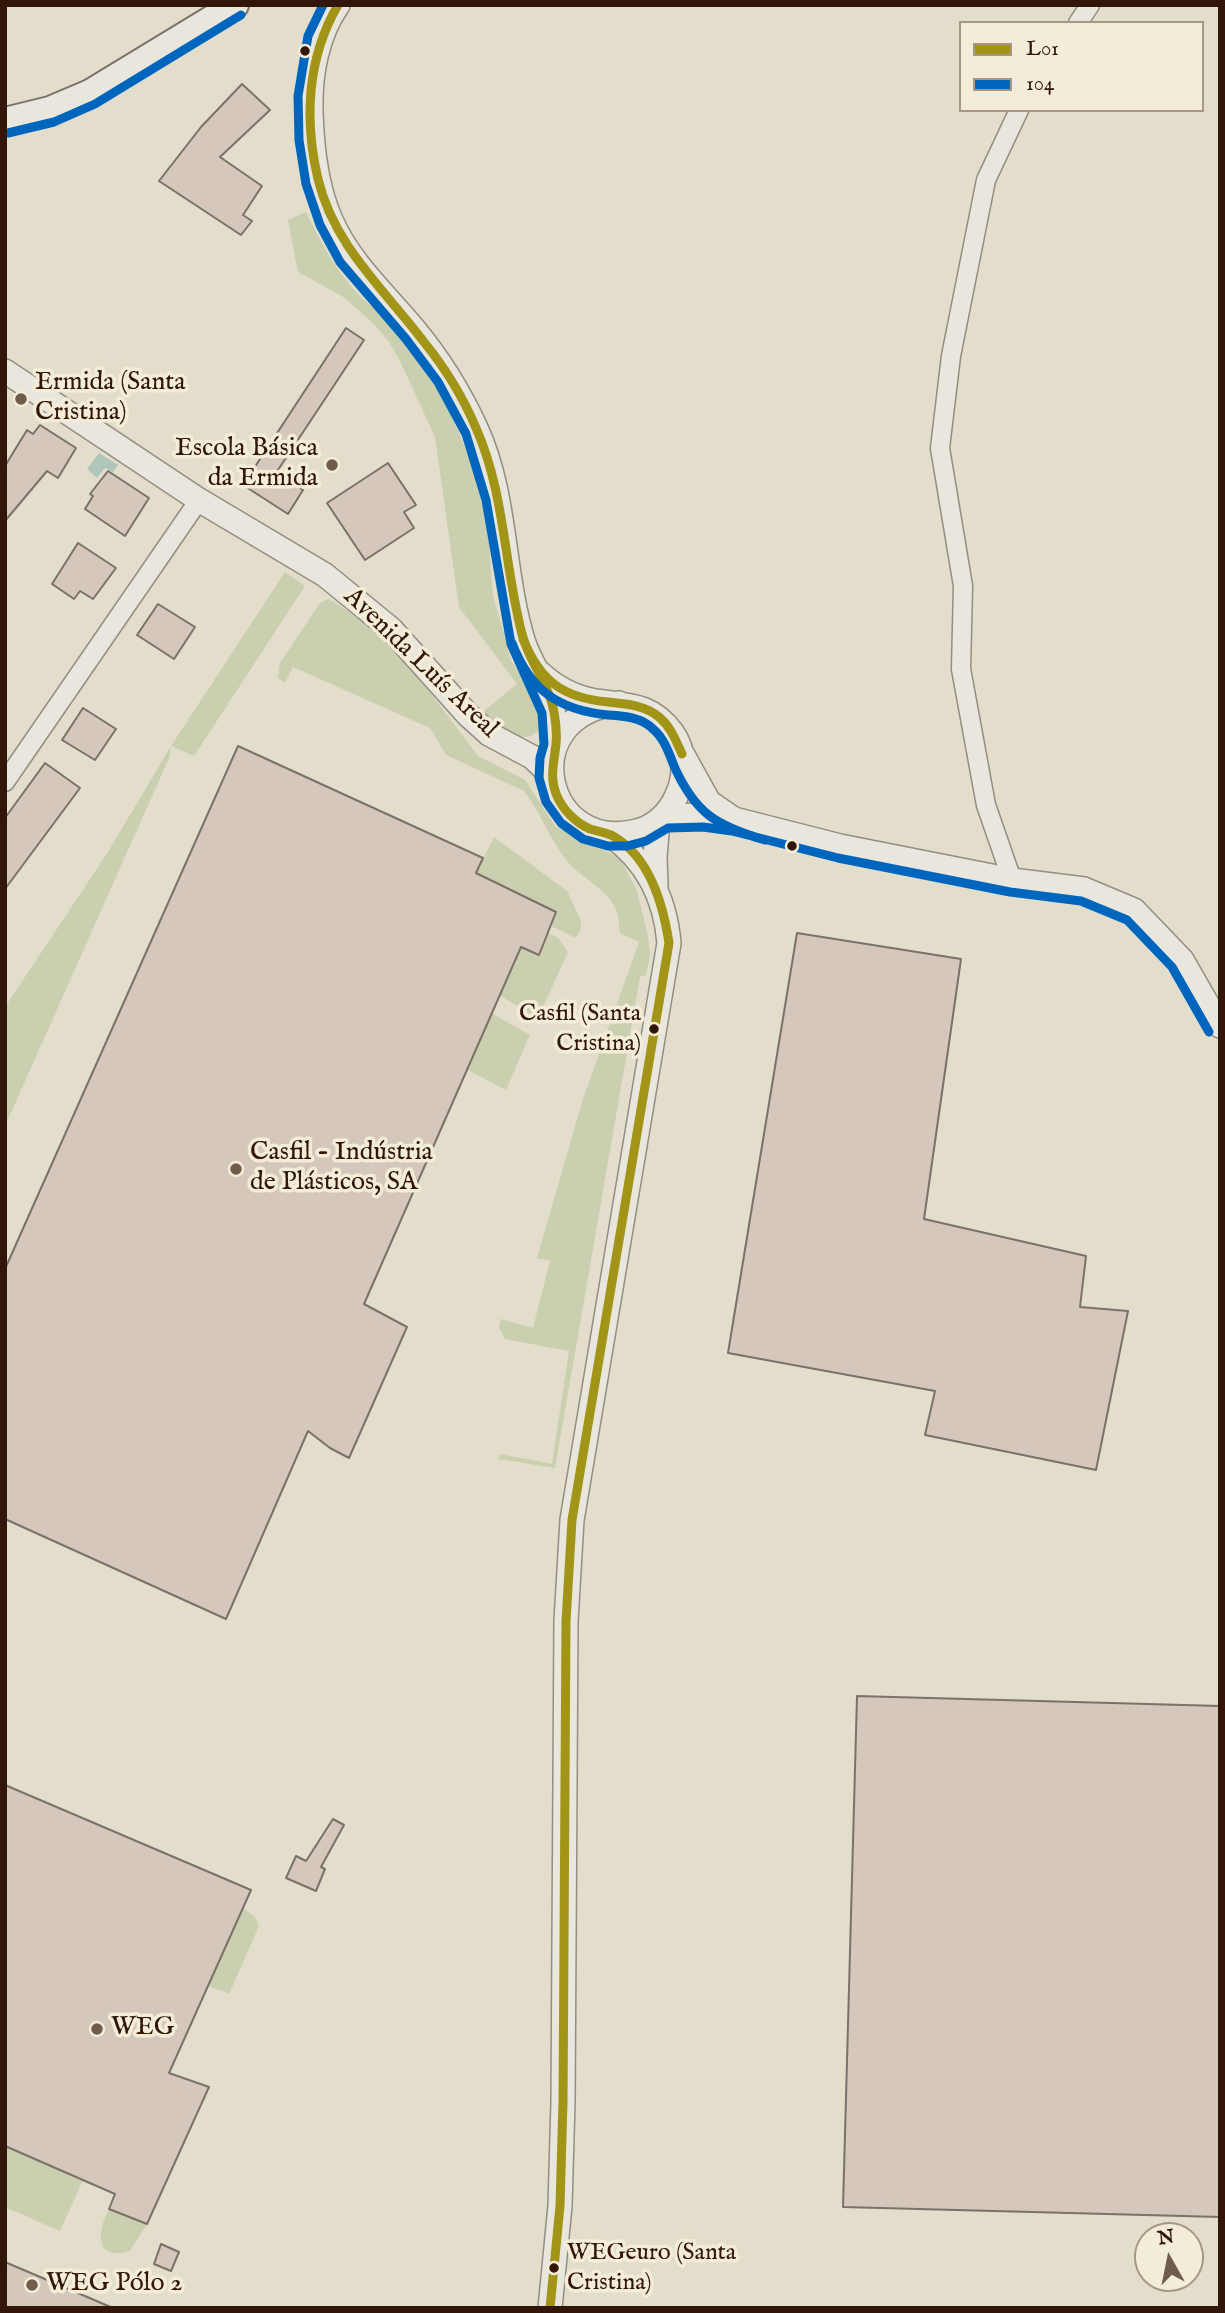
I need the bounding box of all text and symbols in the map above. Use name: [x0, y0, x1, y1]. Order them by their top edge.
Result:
legend: [959, 21, 1204, 112]
text: L01: [1026, 36, 1059, 63]
unlabelled marker: [298, 44, 312, 58]
text: 104: [1026, 71, 1054, 98]
place label: Ermida (Santa Cristina): [35, 368, 185, 430]
marker: Ermida (Santa Cristina): [13, 391, 29, 407]
place label: Escola Básica da Ermida: [175, 434, 318, 496]
marker: Escola Básica da Ermida: [324, 457, 340, 473]
street label: Avenida Luís Areal: [336, 582, 504, 746]
unlabelled marker: [785, 839, 799, 853]
place label: Casfil (Santa Cristina): [519, 1001, 641, 1057]
marker: Casfil (Santa Cristina): [647, 1022, 661, 1036]
place label: Casfil - Indústria de Plásticos, SA: [250, 1138, 433, 1200]
marker: Casfil - Indústria de Plásticos, SA: [228, 1161, 244, 1177]
place label: WEG: [111, 2013, 174, 2045]
marker: WEG: [89, 2021, 105, 2037]
north arrow: [1134, 2222, 1204, 2292]
text: N: [1156, 2225, 1176, 2251]
place label: WEGeuro (Santa Cristina): [567, 2240, 736, 2296]
marker: WEGeuro (Santa Cristina): [547, 2261, 561, 2275]
place label: WEG Pólo 2: [46, 2269, 182, 2301]
marker: WEG Pólo 2: [24, 2277, 40, 2293]

